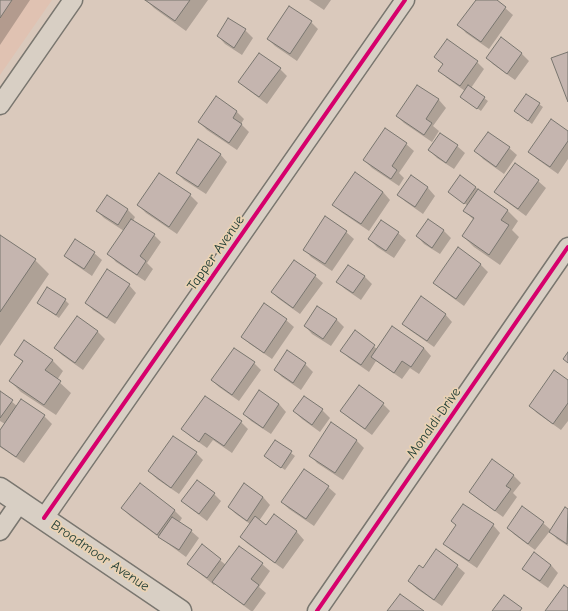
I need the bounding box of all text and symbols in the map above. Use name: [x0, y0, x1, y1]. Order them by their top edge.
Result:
street label: Tapper Avenue: [184, 212, 248, 294]
street label: Monaldi Drive: [403, 384, 465, 462]
street label: Broadmoor Avenue: [48, 517, 152, 595]

